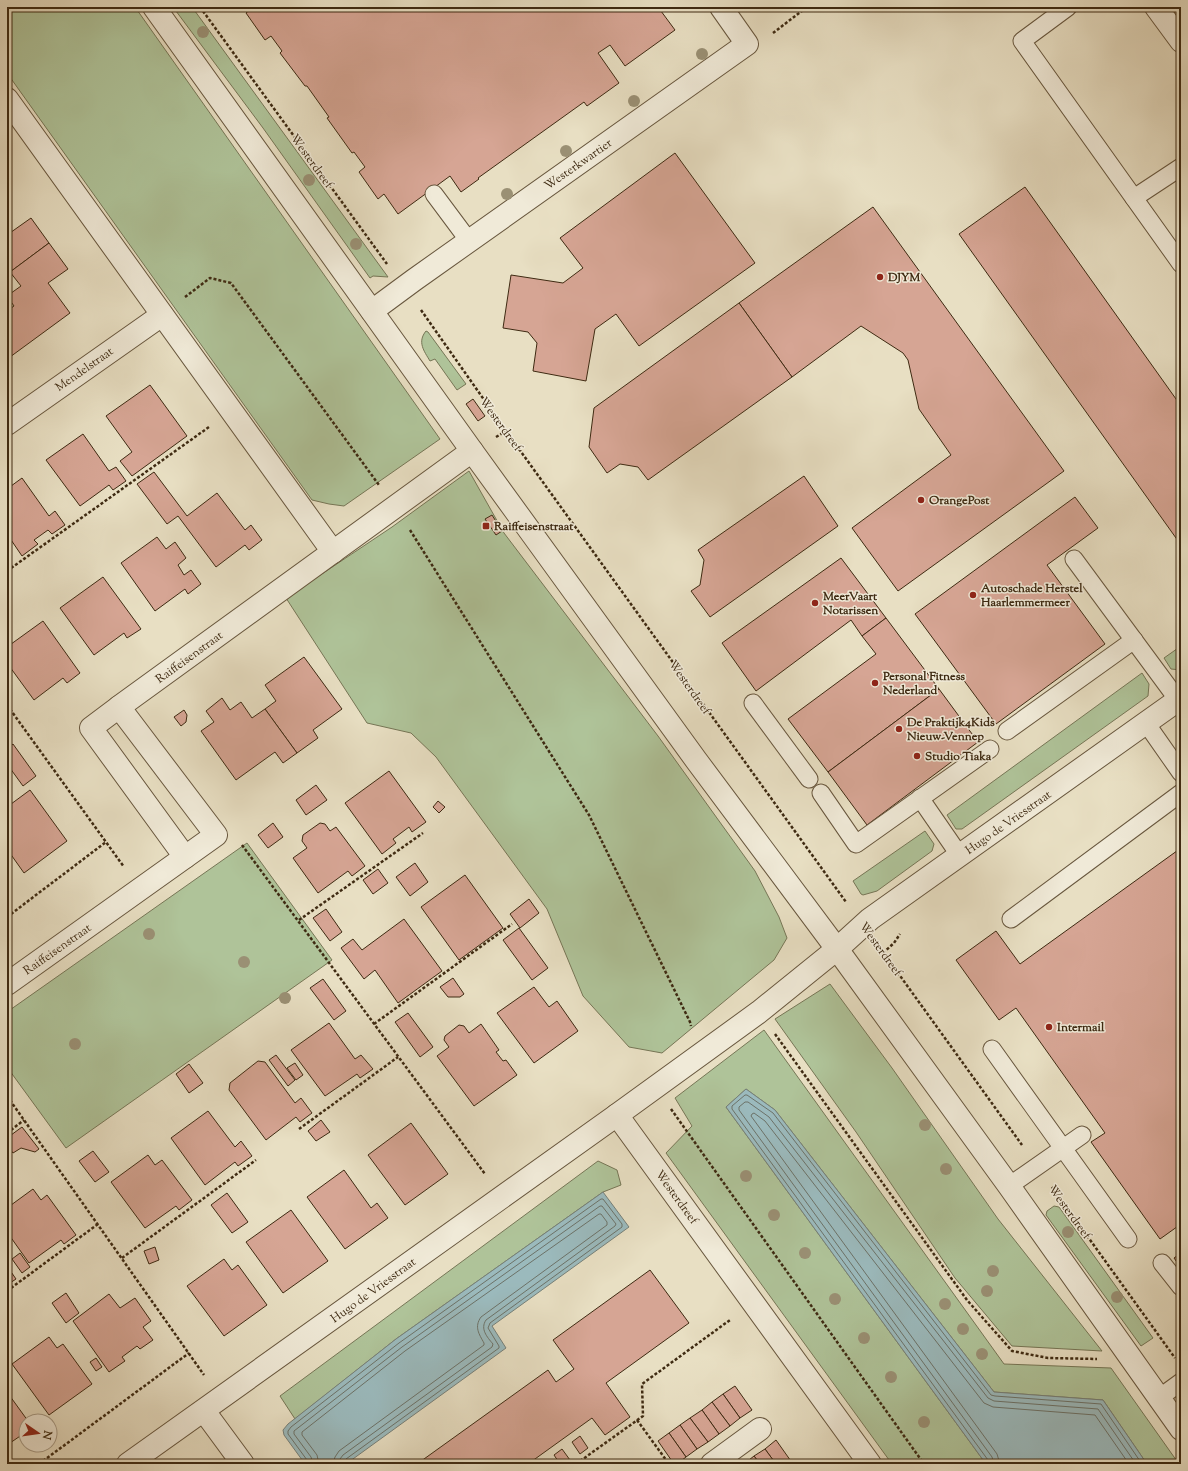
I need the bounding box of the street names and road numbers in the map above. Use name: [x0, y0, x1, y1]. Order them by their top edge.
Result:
street label: Westerdreef: [285, 131, 338, 193]
street label: Westerkwartier: [541, 134, 617, 195]
street label: Mendelstraat: [52, 343, 117, 397]
street label: Westerdreef: [474, 394, 527, 456]
street label: Raiffeisenstraat: [152, 627, 227, 688]
street label: Westerdreef: [664, 657, 715, 719]
street label: Hugo de Vriesstraat: [962, 786, 1055, 859]
street label: Westerdreef: [854, 919, 907, 981]
street label: Raiffeisenstraat: [20, 920, 95, 980]
street label: Westerdreef: [650, 1167, 703, 1229]
street label: Westerdreef: [1043, 1182, 1096, 1244]
street label: Hugo de Vriesstraat: [327, 1254, 420, 1328]

